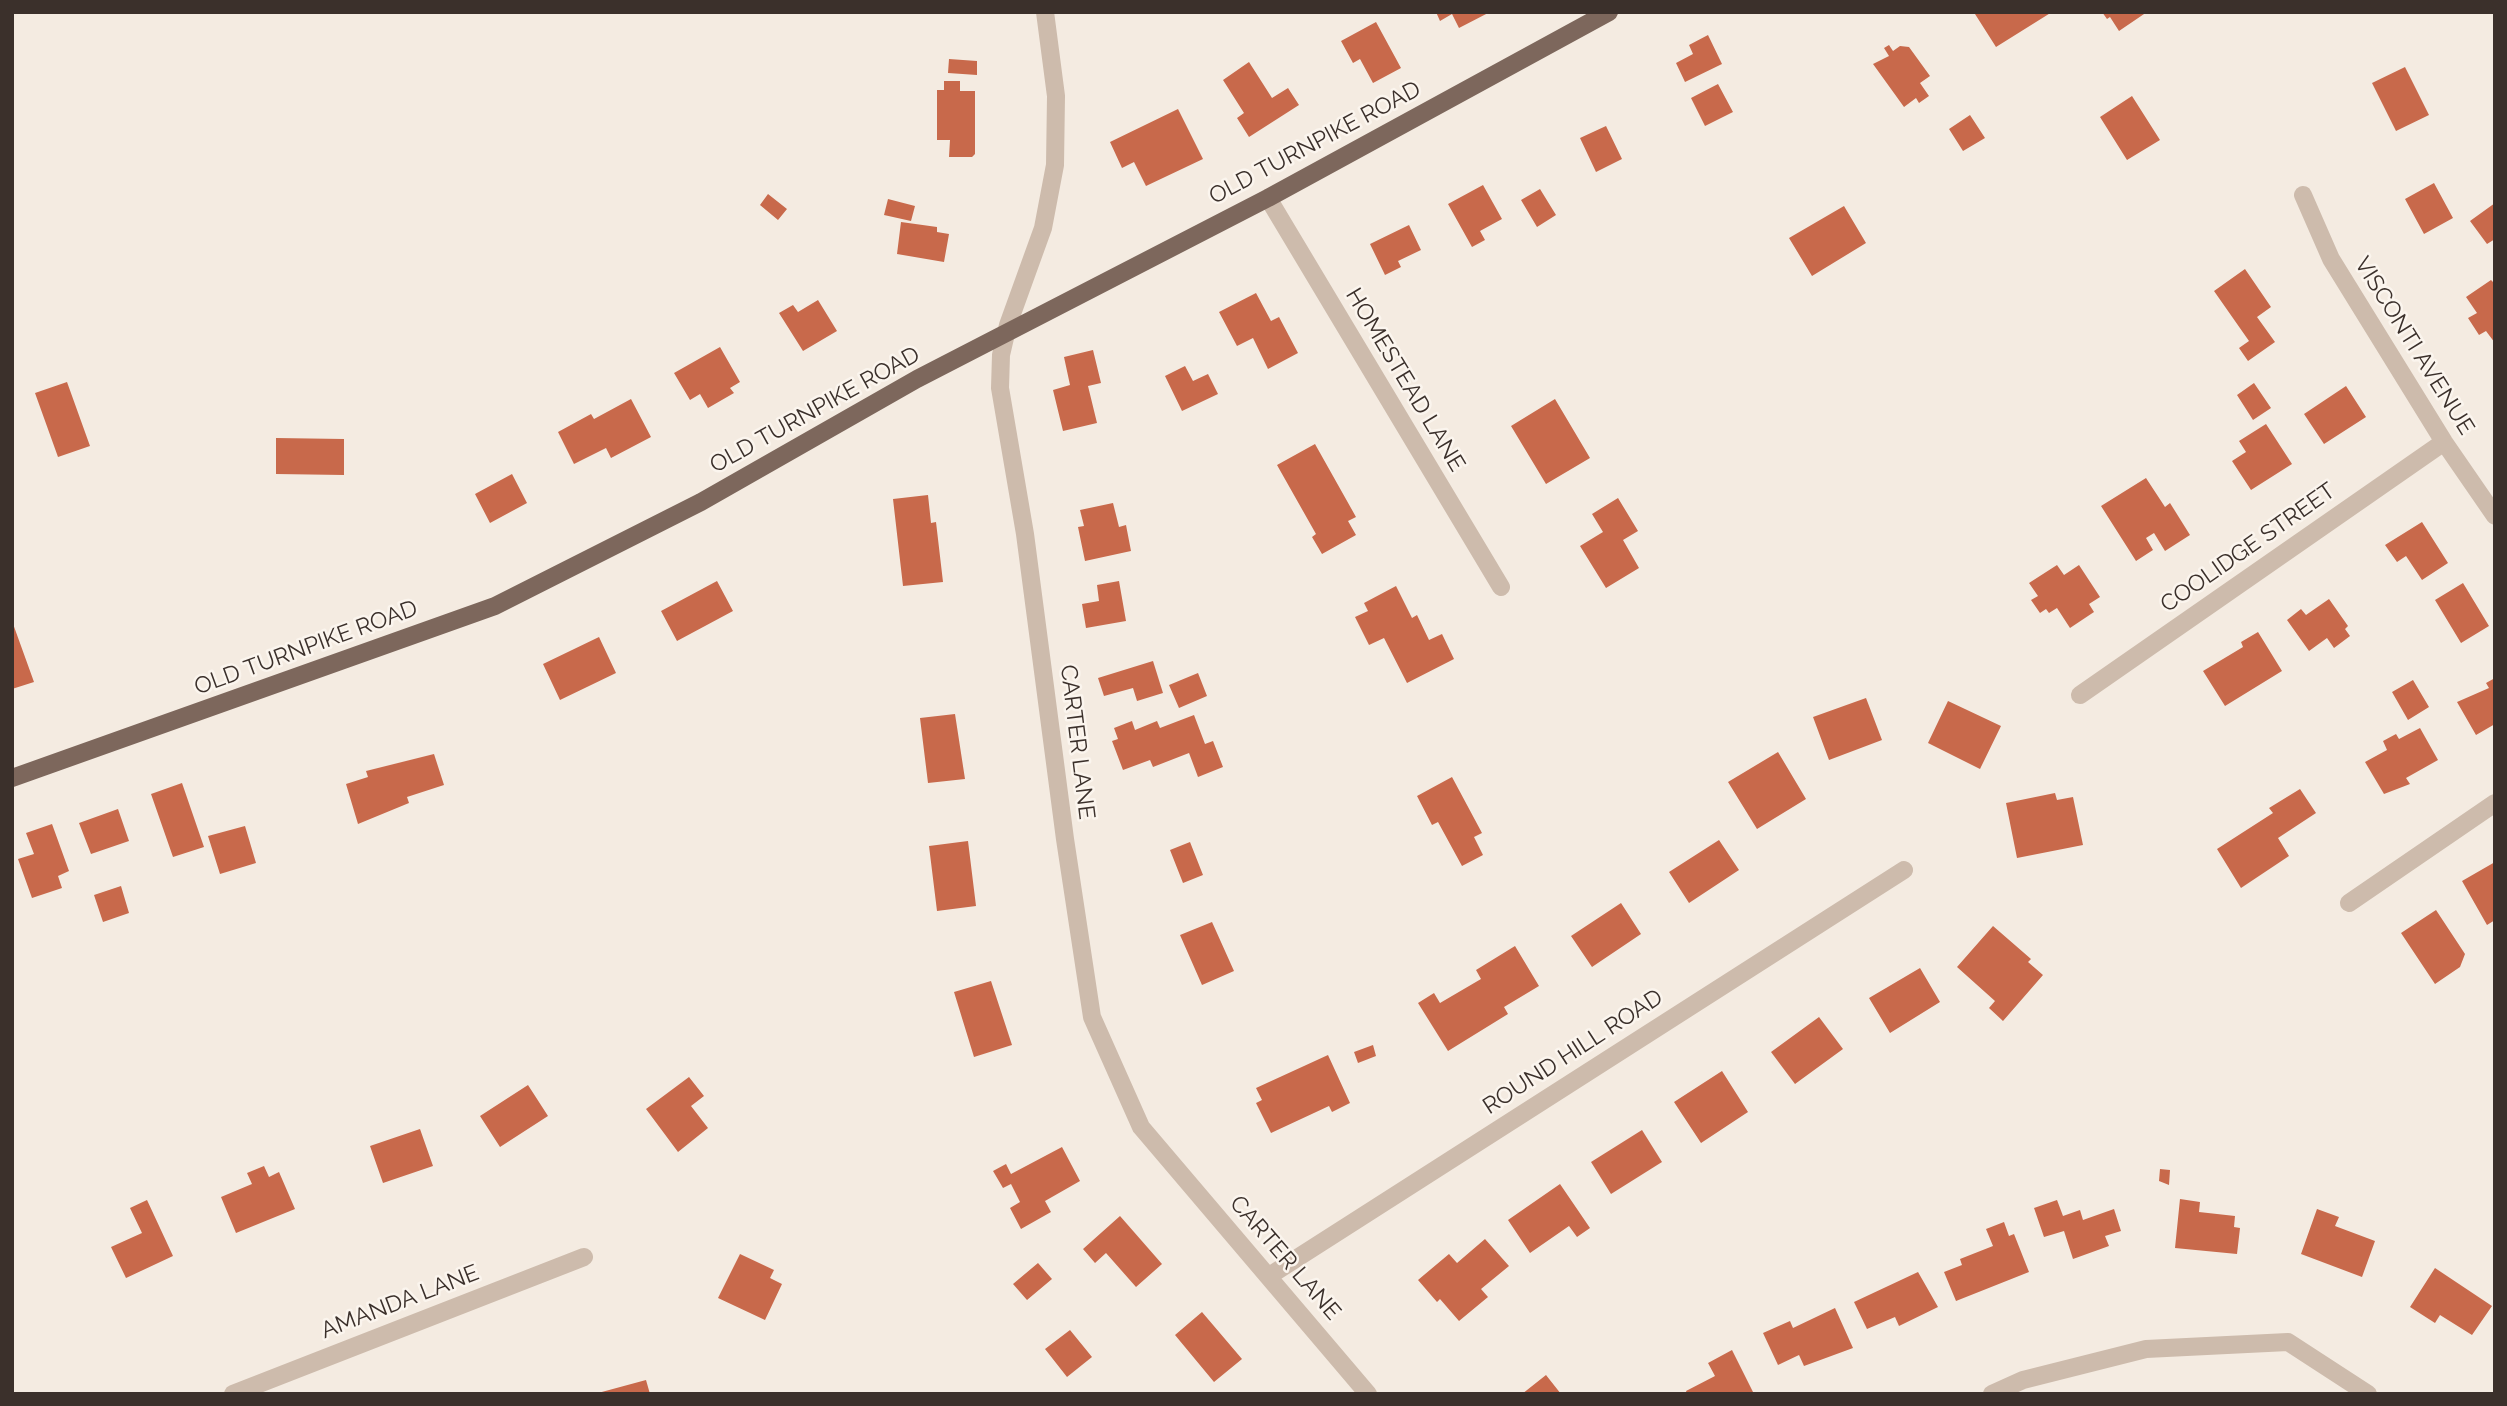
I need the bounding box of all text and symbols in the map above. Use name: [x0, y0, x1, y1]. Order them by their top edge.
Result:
street label: OLD TURNPIKE ROAD: [1205, 76, 1425, 210]
street label: VISCONTI AVENUE: [2348, 252, 2480, 440]
street label: HOMESTEAD LANE: [1339, 283, 1471, 477]
street label: OLD TURNPIKE ROAD: [705, 341, 925, 479]
street label: COOLIDGE STREET: [2155, 477, 2341, 619]
street label: OLD TURNPIKE ROAD: [191, 595, 421, 701]
street label: CARTER LANE: [1054, 663, 1100, 821]
street label: ROUND HILL ROAD: [1478, 984, 1668, 1120]
street label: CARTER LANE: [1224, 1190, 1346, 1326]
street label: AMANDA LANE: [317, 1259, 483, 1345]

